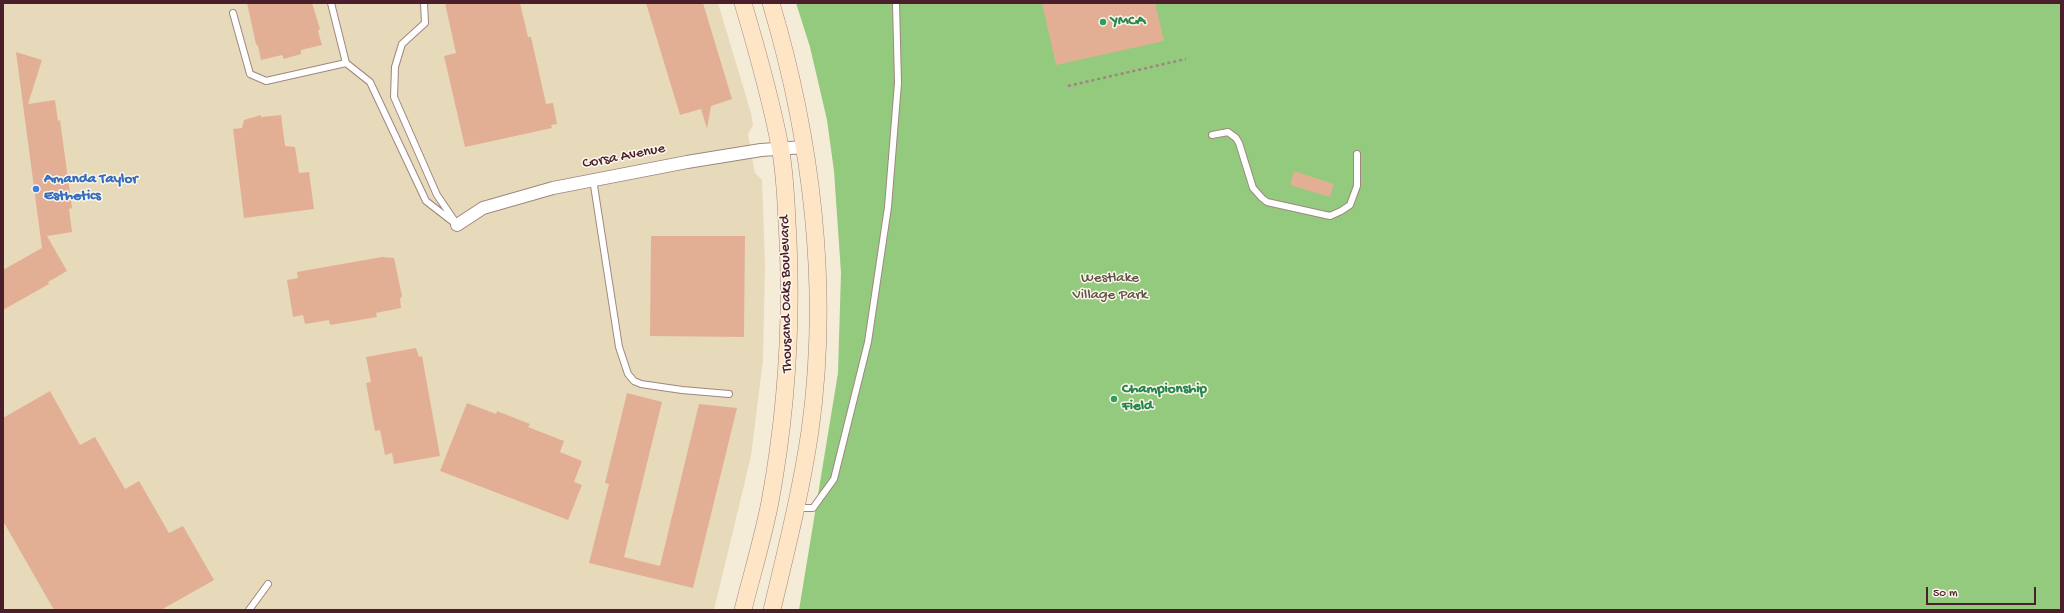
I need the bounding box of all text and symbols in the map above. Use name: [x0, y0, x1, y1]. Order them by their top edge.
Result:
place label: YMCA: [1111, 13, 1145, 31]
marker: YMCA: [1098, 17, 1108, 27]
street label: Corsa Avenue: [581, 140, 667, 174]
place label: Amanda Taylor Esthetics: [44, 171, 138, 206]
marker: Amanda Taylor Esthetics: [31, 184, 41, 194]
street label: Thousand Oaks Boulevard: [777, 215, 797, 373]
park label: Westlake Village Park: [1073, 270, 1147, 305]
place label: Championship Field: [1122, 381, 1207, 416]
marker: Championship Field: [1109, 394, 1119, 404]
scale bar: [1928, 579, 2038, 605]
text: 50 m: [1933, 587, 1958, 601]

